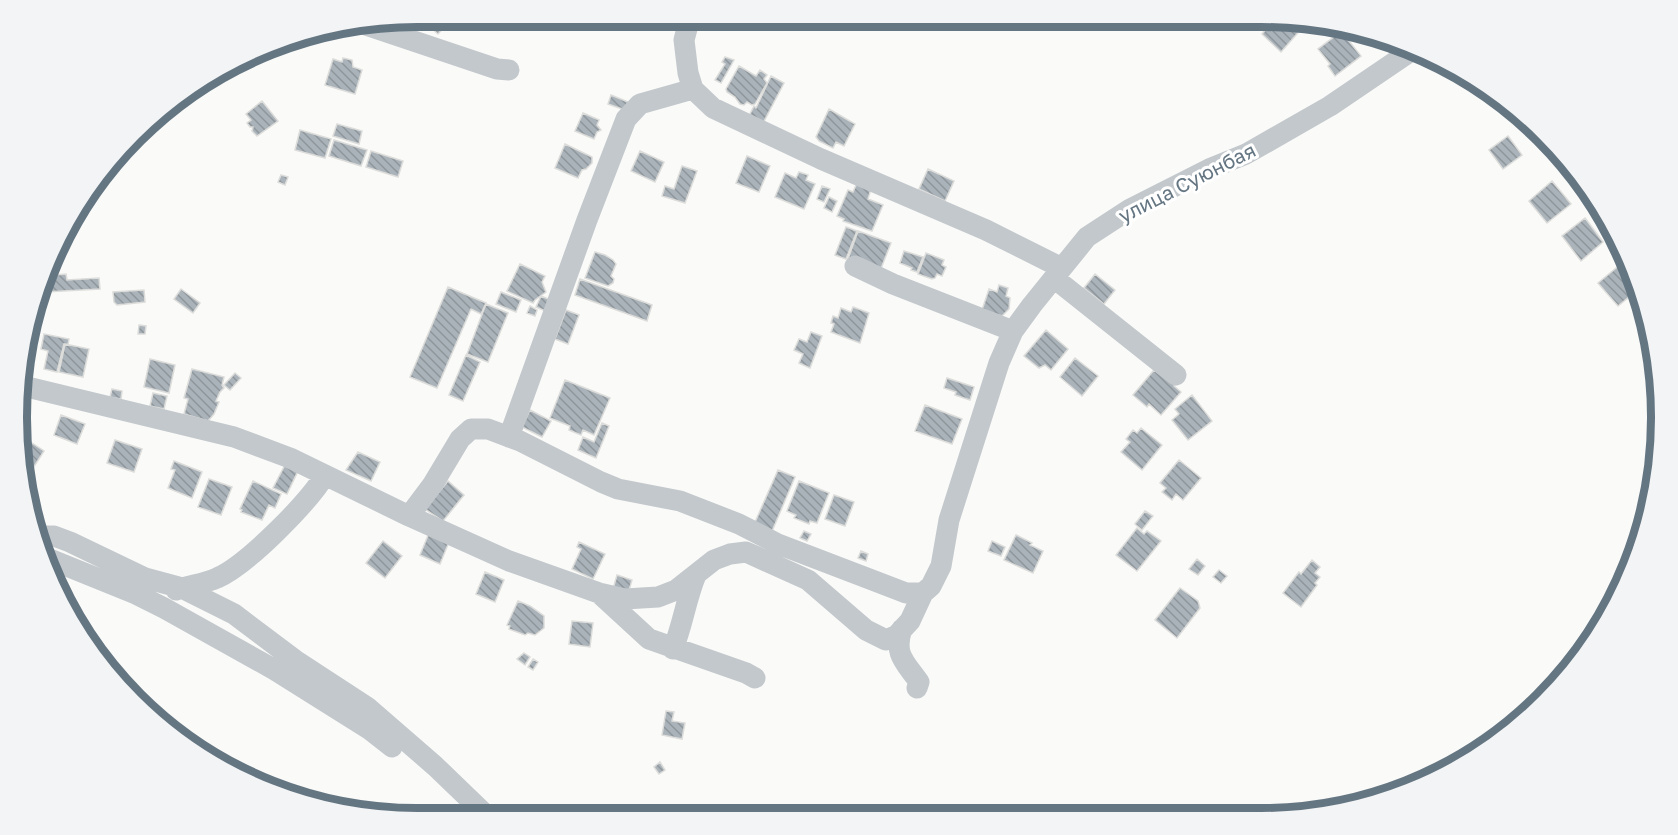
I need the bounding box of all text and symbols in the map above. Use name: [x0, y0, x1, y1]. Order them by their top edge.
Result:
street label: улица Суюнбая: [1114, 137, 1259, 227]

